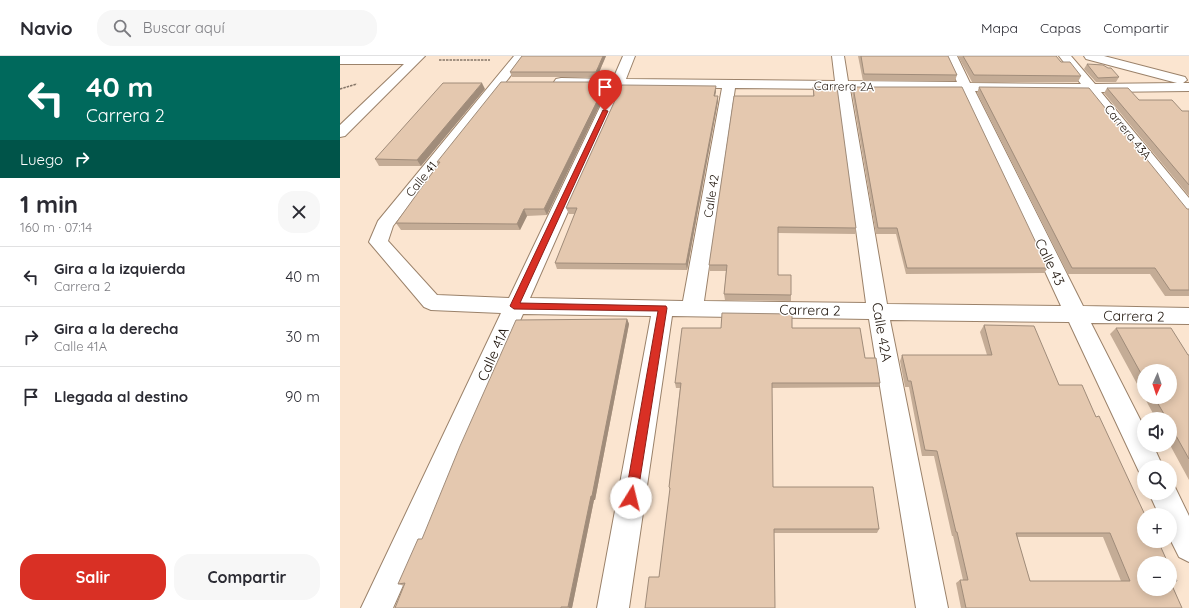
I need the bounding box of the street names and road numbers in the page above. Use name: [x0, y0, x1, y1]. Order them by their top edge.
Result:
street label: Carrera 2A: [814, 78, 875, 94]
street label: Carrera 43A: [1101, 102, 1155, 163]
street label: Calle 41: [402, 158, 440, 200]
street label: Calle 42: [700, 173, 722, 219]
street label: Calle 43: [1031, 235, 1069, 289]
street label: Carrera 2: [779, 300, 841, 320]
street label: Calle 42A: [868, 301, 896, 363]
street label: Carrera 2: [1103, 306, 1165, 326]
street label: Calle 41A: [473, 324, 513, 384]

